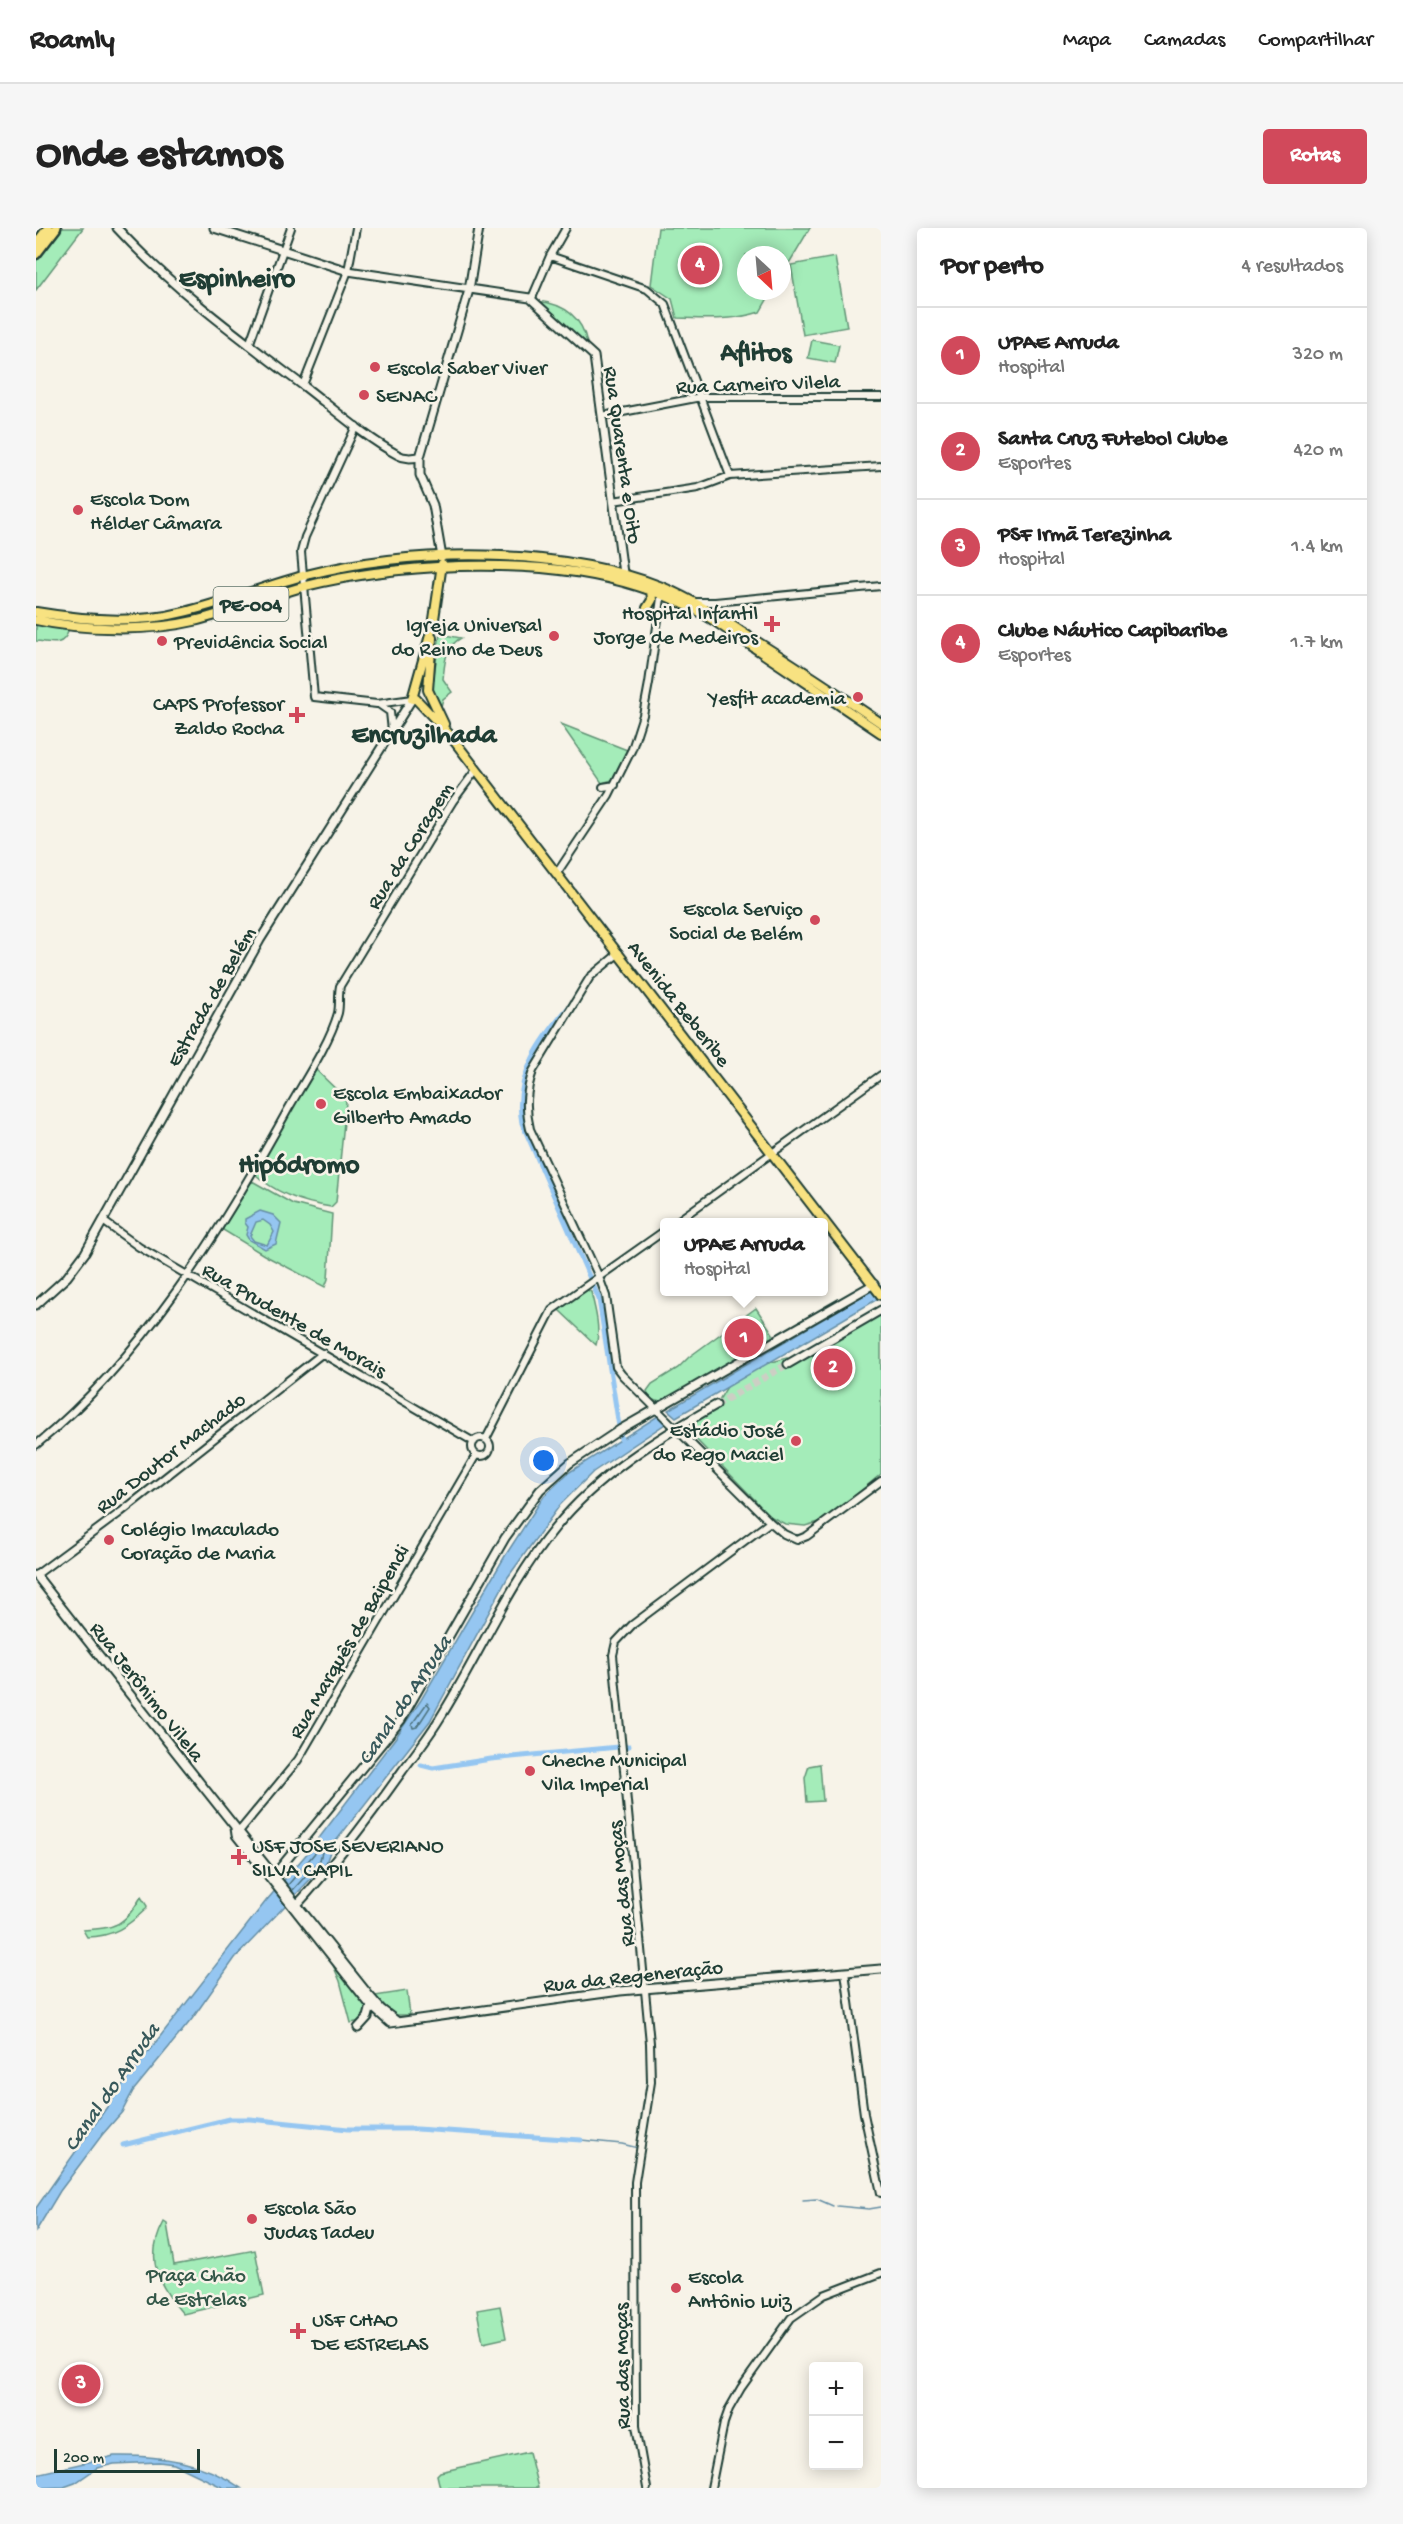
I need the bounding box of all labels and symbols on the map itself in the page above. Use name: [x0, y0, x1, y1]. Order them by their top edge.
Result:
pin: 4: [680, 243, 720, 288]
north arrow: [737, 246, 791, 300]
district label: Espinheiro: [179, 265, 295, 297]
district label: Aflitos: [720, 339, 794, 371]
place label: Escola Saber Viver: [387, 358, 548, 383]
marker: Escola Saber Viver: [368, 360, 382, 374]
street label: Rua Quarenta e Oito: [596, 365, 645, 546]
street label: Rua Carneiro Vilela: [675, 371, 842, 402]
place label: SENAC: [376, 386, 438, 411]
marker: SENAC: [357, 388, 371, 402]
place label: Escola Dom Hélder Câmara: [90, 489, 223, 538]
marker: Escola Dom Hélder Câmara: [71, 503, 85, 517]
road number: PE-004: [214, 587, 288, 621]
place label: Hospital Infantil Jorge de Medeiros: [593, 603, 759, 652]
place label: Igreja Universal do Reino de Deus: [391, 615, 543, 664]
marker: Hospital Infantil Jorge de Medeiros: [763, 615, 781, 633]
marker: Igreja Universal do Reino de Deus: [547, 629, 561, 643]
place label: Previdência Social: [173, 632, 328, 657]
marker: Previdência Social: [155, 634, 169, 648]
place label: Yesfit academia: [706, 688, 847, 713]
marker: Yesfit academia: [851, 690, 865, 704]
place label: CAPS Professor Zaldo Rocha: [153, 694, 286, 743]
marker: CAPS Professor Zaldo Rocha: [288, 706, 306, 724]
district label: Encruzilhada: [351, 721, 499, 753]
street label: Rua da Coragem: [363, 778, 461, 915]
place label: Escola Serviço Social de Belém: [669, 899, 803, 948]
marker: Escola Serviço Social de Belém: [808, 913, 822, 927]
street label: Estrada de Belém: [163, 923, 263, 1072]
street label: Avenida Beberibe: [620, 937, 735, 1074]
place label: Escola Embaixador Gilberto Amado: [333, 1083, 503, 1132]
marker: Escola Embaixador Gilberto Amado: [314, 1097, 328, 1111]
district label: Hipódromo: [238, 1151, 360, 1183]
street label: Rua Prudente de Morais: [197, 1259, 391, 1386]
pin: 1: [724, 1316, 764, 1360]
pin: 2: [814, 1346, 852, 1390]
street label: Rua Doutor Machado: [92, 1388, 252, 1521]
place label: Estádio José do Rego Maciel: [653, 1420, 785, 1469]
marker: Estádio José do Rego Maciel: [789, 1434, 803, 1448]
your location: [529, 1446, 558, 1475]
place label: Colégio Imaculado Coração de Maria: [121, 1519, 279, 1568]
marker: Colégio Imaculado Coração de Maria: [102, 1533, 116, 1547]
street label: Rua Marquês de Baipendi: [285, 1541, 417, 1744]
street label: Rua Jerônimo Vilela: [83, 1618, 209, 1769]
water label: Canal do Arruda: [353, 1630, 460, 1771]
place label: Cheche Municipal Vila Imperial: [541, 1750, 687, 1799]
marker: Cheche Municipal Vila Imperial: [523, 1764, 537, 1778]
street label: Rua das Moças: [604, 1818, 643, 1948]
place label: USF JOSE SEVERIANO SILVA CAPIL: [252, 1836, 444, 1885]
marker: USF JOSE SEVERIANO SILVA CAPIL: [230, 1848, 248, 1866]
street label: Rua da Regeneração: [542, 1957, 725, 2000]
water label: Canal do Arruda: [60, 2018, 168, 2157]
place label: Escola São Judas Tadeu: [264, 2198, 375, 2247]
marker: Escola São Judas Tadeu: [245, 2212, 259, 2226]
park label: Praça Chão de Estrelas: [145, 2265, 247, 2314]
place label: Escola Antônio Luiz: [688, 2267, 792, 2316]
marker: Escola Antônio Luiz: [669, 2281, 683, 2295]
street label: Rua das Moças: [611, 2301, 638, 2429]
place label: USF CHAO DE ESTRELAS: [310, 2310, 429, 2359]
marker: USF CHAO DE ESTRELAS: [289, 2322, 307, 2340]
pin: 3: [62, 2362, 100, 2406]
scale bar: [54, 2446, 200, 2474]

